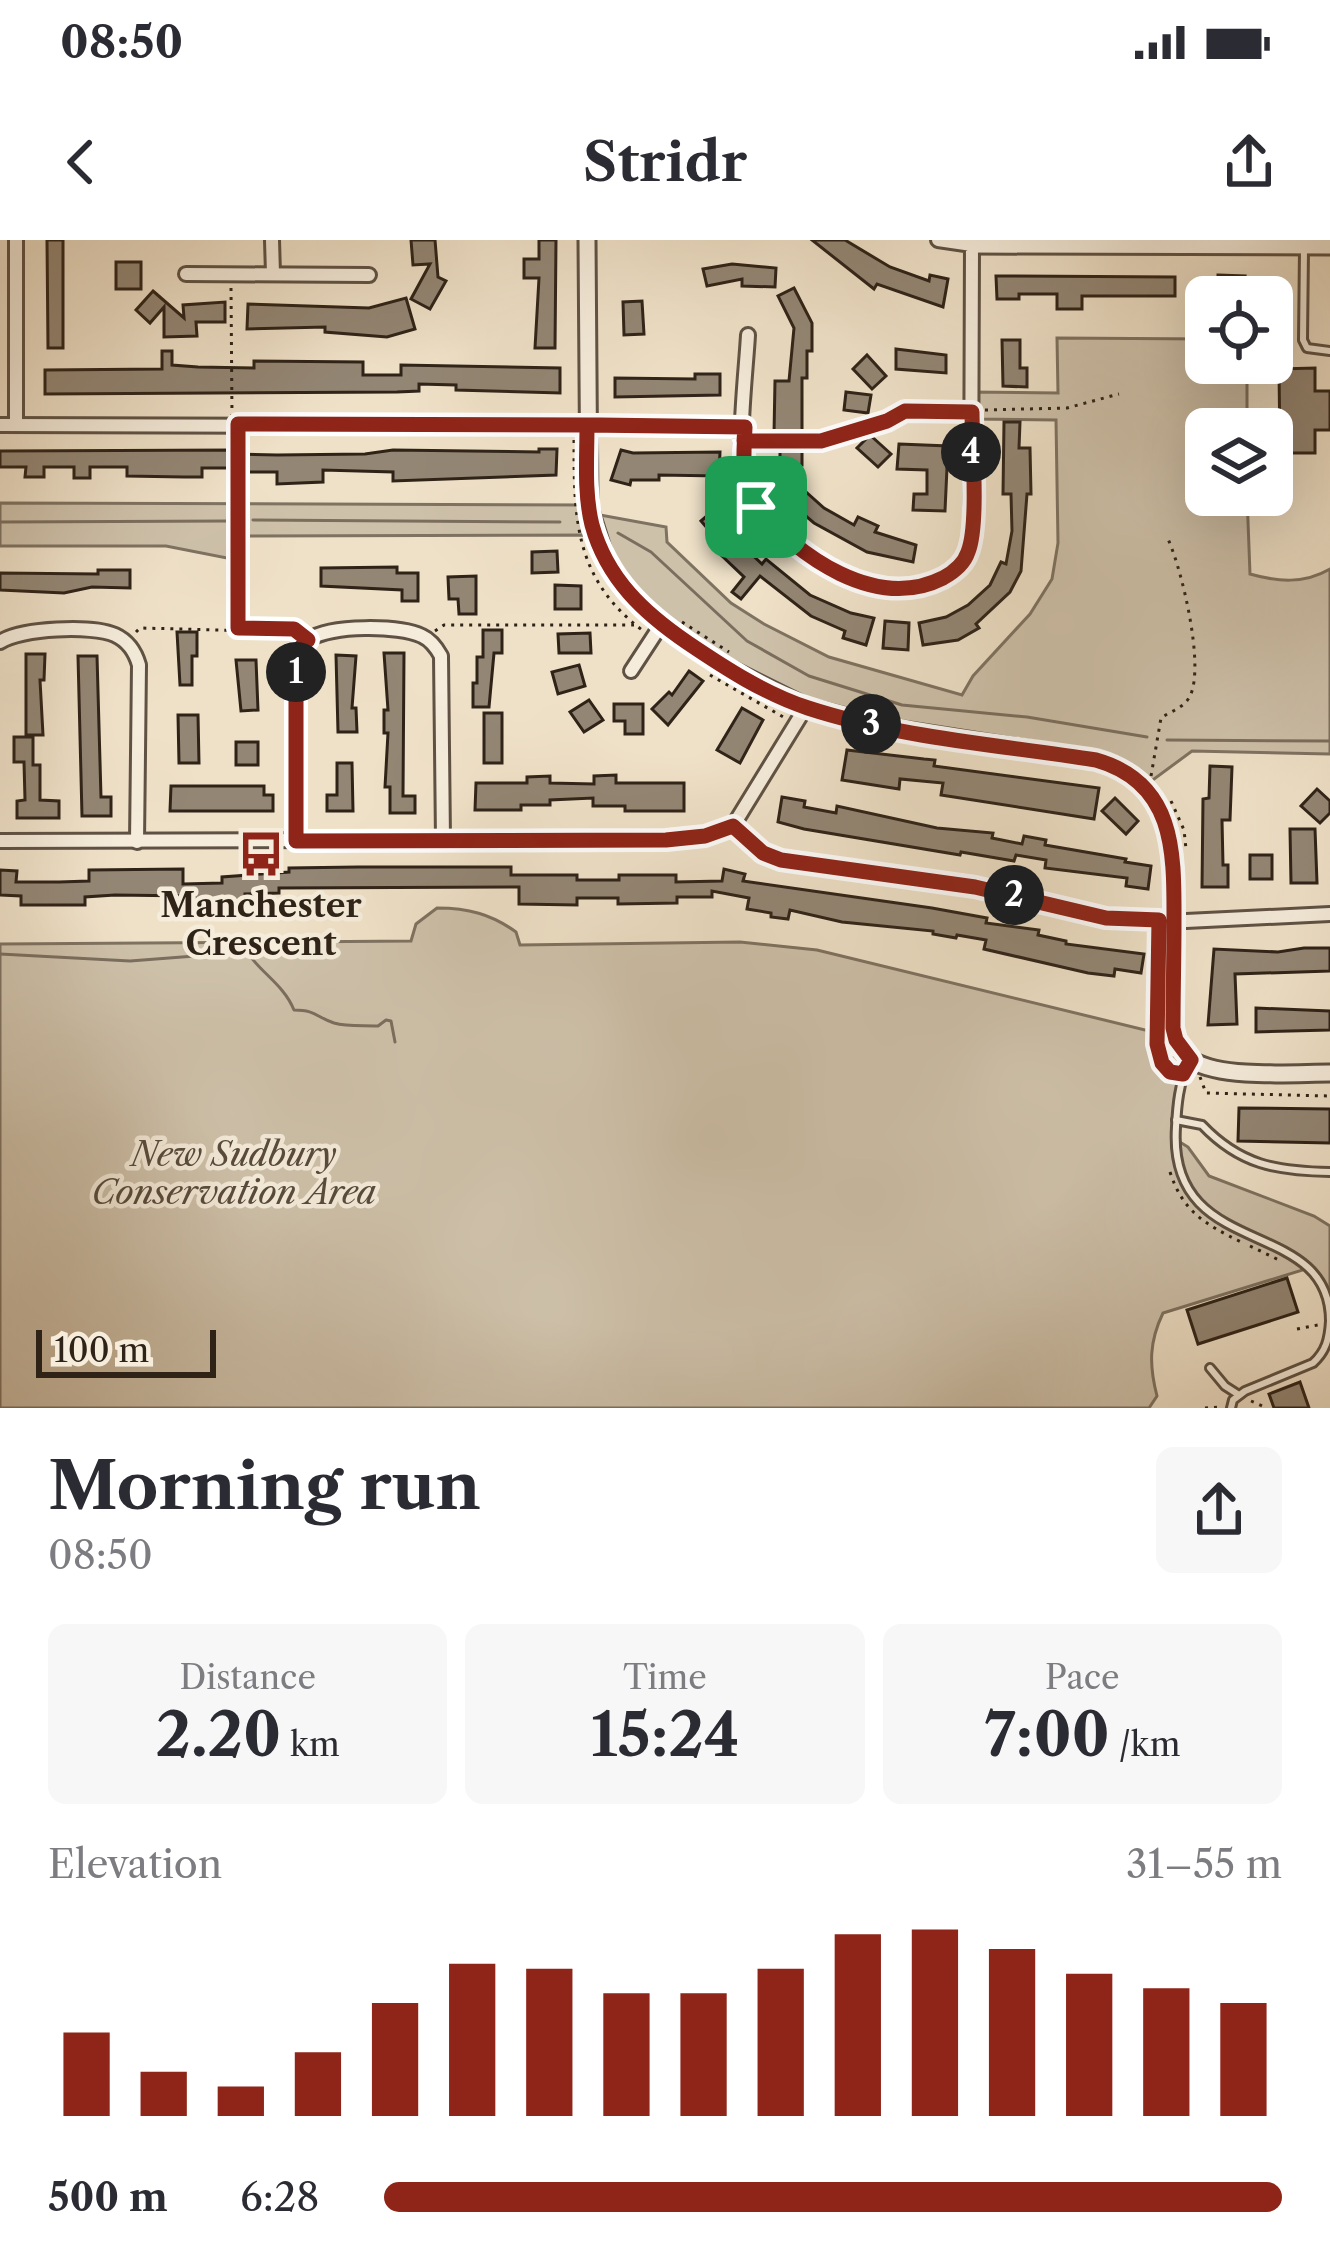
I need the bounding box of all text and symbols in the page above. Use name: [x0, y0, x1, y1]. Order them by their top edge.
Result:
text: 08:50: [60, 14, 183, 70]
icon: back: [48, 129, 114, 195]
text: Stridr: [583, 129, 747, 195]
icon: share: [1216, 129, 1282, 195]
map controls: [1185, 276, 1293, 516]
button: locate: [1185, 276, 1293, 384]
button: layers: [1185, 408, 1293, 516]
pin: 4: [941, 422, 1001, 482]
text: 4: [961, 431, 981, 472]
pin: [705, 456, 807, 558]
icon: arrive: [723, 474, 789, 540]
pin: 1: [266, 642, 326, 702]
text: 1: [289, 651, 303, 692]
pin: 3: [841, 694, 901, 754]
text: 3: [862, 703, 880, 744]
bus stop icon: Manchester Crescent: [236, 829, 286, 879]
pin: 2: [984, 865, 1044, 925]
text: 2: [1004, 874, 1024, 915]
place label: Manchester Crescent: [160, 885, 362, 964]
park label: New Sudbury Conservation Area: [92, 1134, 376, 1213]
scale bar: [36, 1324, 216, 1377]
text: 100 m: [54, 1330, 149, 1371]
text: Morning run: [48, 1445, 481, 1526]
button: share: [1156, 1447, 1282, 1573]
text: 08:50: [48, 1531, 153, 1579]
text: Distance: [179, 1657, 316, 1698]
text: Time: [623, 1657, 707, 1698]
text: Pace: [1045, 1657, 1120, 1698]
text: 2.20: [156, 1698, 281, 1772]
text: 15:24: [591, 1698, 739, 1772]
text: 7:00: [984, 1698, 1110, 1772]
text: km: [281, 1724, 340, 1765]
text: /km: [1110, 1724, 1180, 1765]
text: Elevation: [48, 1840, 222, 1888]
text: 31–55 m: [1126, 1840, 1282, 1888]
text: 500 m: [48, 2173, 168, 2221]
text: 6:28: [240, 2173, 319, 2221]

